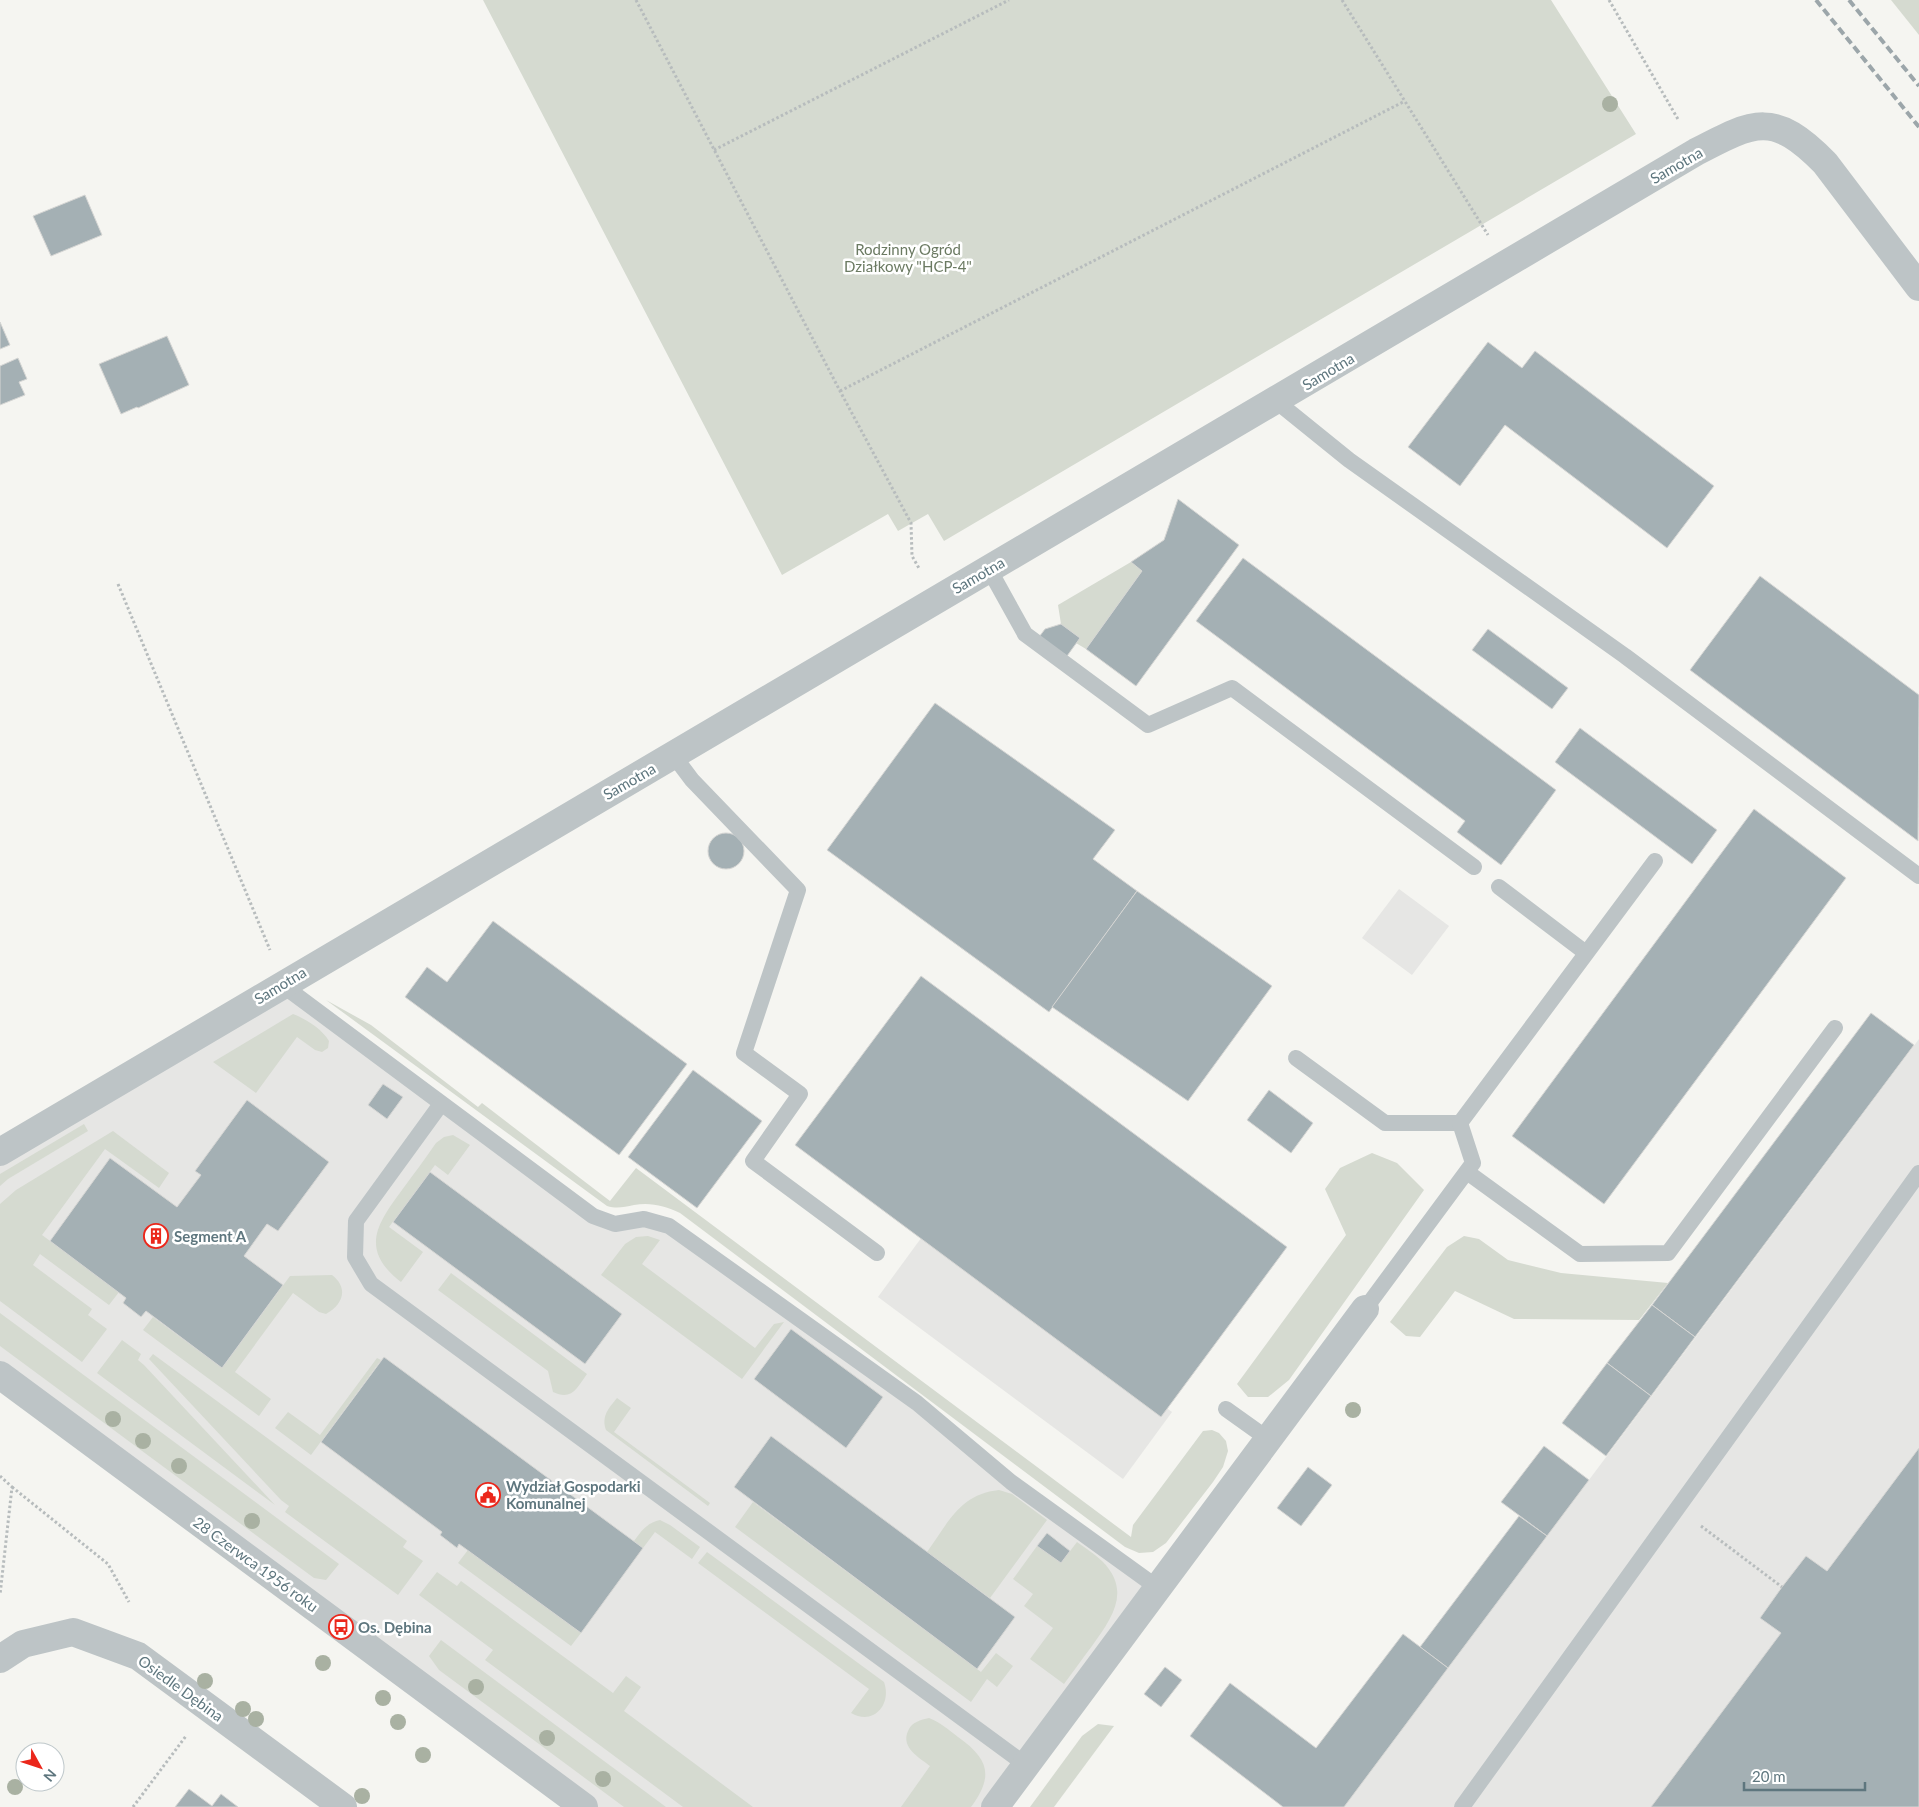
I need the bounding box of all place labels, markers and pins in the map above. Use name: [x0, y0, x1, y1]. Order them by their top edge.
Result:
building icon: Segment A: [143, 1223, 169, 1249]
place label: Segment A: [174, 1227, 247, 1245]
place label: Wydział Gospodarki Komunalnej: [506, 1477, 641, 1512]
public building icon: Wydział Gospodarki Komunalnej: [475, 1482, 501, 1508]
bus stop icon: Os. Dębina: [328, 1614, 354, 1640]
place label: Os. Dębina: [358, 1618, 432, 1636]

